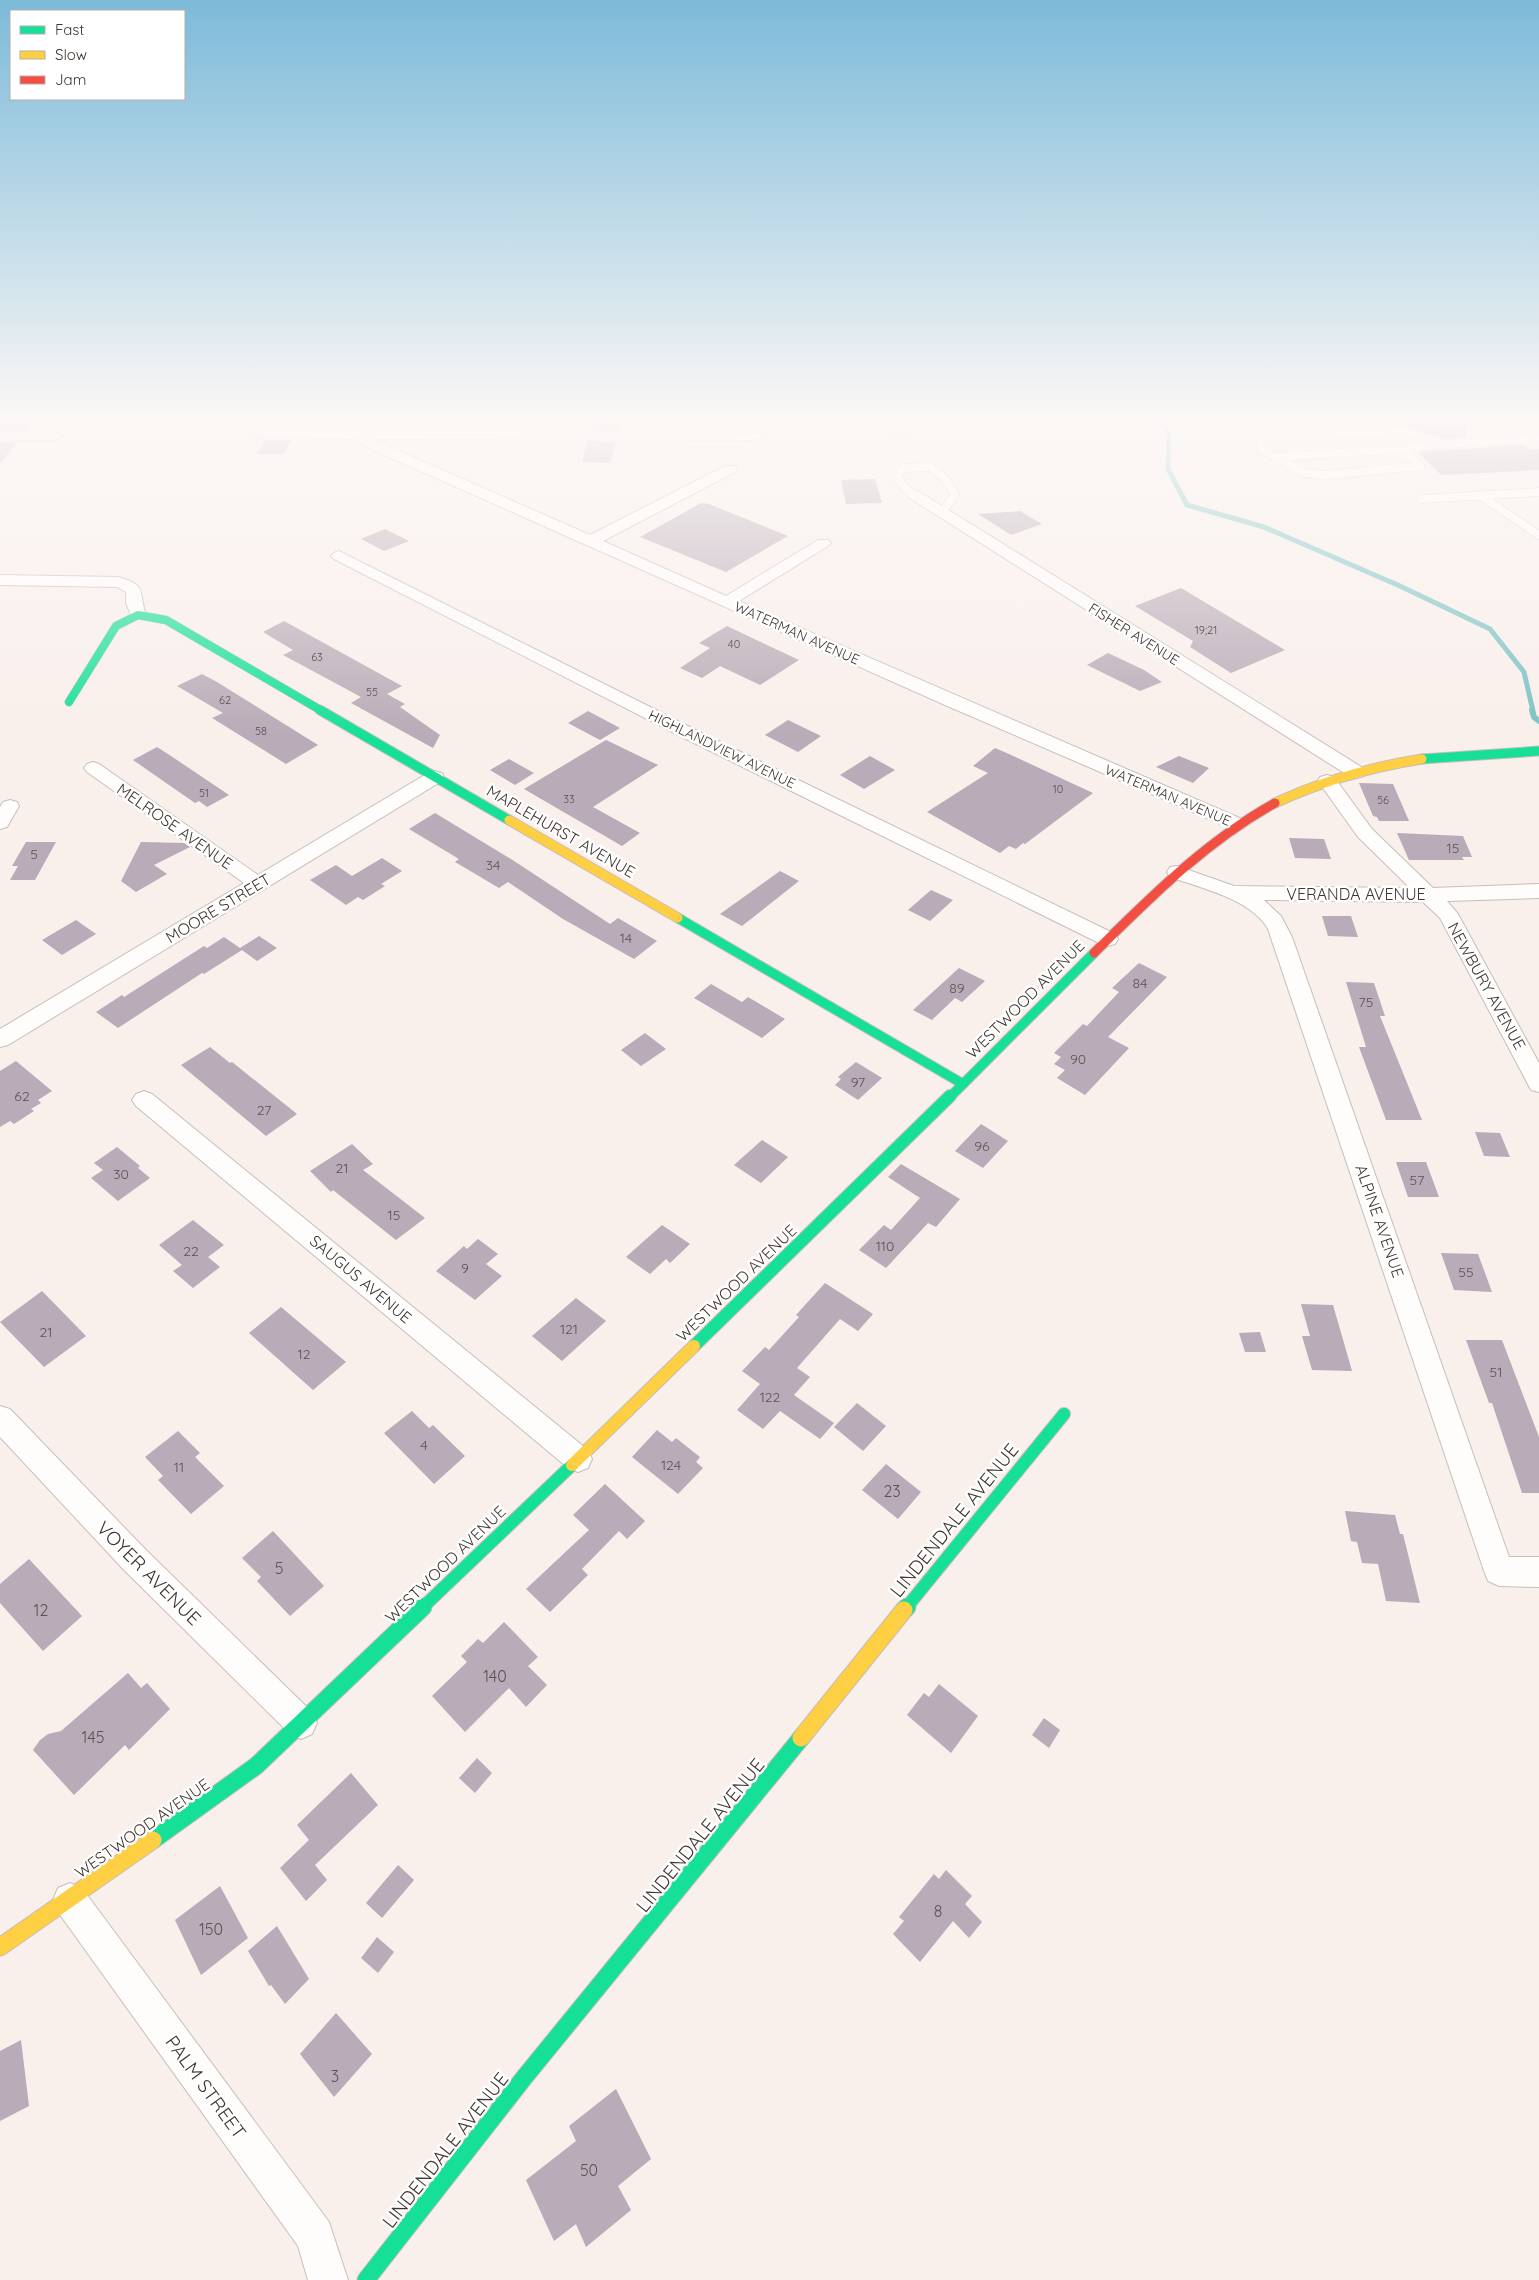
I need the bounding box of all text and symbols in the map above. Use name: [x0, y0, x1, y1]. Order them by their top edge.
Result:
legend: [10, 10, 185, 100]
text: Fast: [55, 20, 84, 39]
text: Slow: [55, 45, 87, 64]
text: Jam: [55, 70, 86, 89]
street label: WATERMAN AVENUE: [732, 597, 862, 669]
street label: FISHER AVENUE: [1085, 599, 1183, 669]
house number: 19;21: [1195, 623, 1217, 637]
house number: 40: [728, 637, 740, 651]
house number: 63: [311, 650, 323, 664]
house number: 55: [366, 685, 378, 699]
house number: 62: [219, 693, 231, 707]
street label: HIGHLANDVIEW AVENUE: [646, 706, 798, 792]
house number: 58: [255, 724, 267, 738]
street label: WATERMAN AVENUE: [1102, 760, 1234, 830]
street label: MELROSE AVENUE: [113, 779, 237, 873]
street label: MAPLEHURST AVENUE: [483, 780, 639, 882]
house number: 10: [1053, 782, 1063, 796]
house number: 51: [199, 786, 209, 800]
house number: 33: [563, 792, 575, 806]
house number: 56: [1377, 793, 1389, 807]
house number: 15: [1447, 839, 1459, 857]
house number: 5: [30, 845, 38, 863]
house number: 34: [486, 856, 500, 874]
street label: MOORE STREET: [162, 869, 274, 947]
street label: VERANDA AVENUE: [1286, 884, 1426, 904]
street label: NEWBURY AVENUE: [1444, 919, 1530, 1053]
house number: 14: [620, 929, 632, 947]
street label: WESTWOOD AVENUE: [961, 935, 1089, 1063]
house number: 84: [1133, 974, 1147, 992]
house number: 89: [949, 979, 965, 997]
house number: 75: [1359, 993, 1373, 1011]
house number: 90: [1070, 1050, 1086, 1068]
house number: 97: [851, 1073, 865, 1091]
house number: 62: [14, 1087, 30, 1105]
house number: 27: [257, 1101, 271, 1119]
house number: 96: [974, 1137, 990, 1155]
house number: 21: [336, 1159, 348, 1177]
street label: ALPINE AVENUE: [1351, 1162, 1409, 1280]
house number: 30: [113, 1165, 129, 1183]
house number: 57: [1410, 1171, 1424, 1189]
house number: 15: [388, 1206, 400, 1224]
street label: WESTWOOD AVENUE: [672, 1220, 800, 1346]
street label: SAUGUS AVENUE: [306, 1230, 416, 1328]
house number: 110: [876, 1237, 894, 1255]
house number: 22: [183, 1242, 199, 1260]
house number: 9: [461, 1259, 469, 1277]
house number: 55: [1458, 1263, 1474, 1281]
house number: 121: [560, 1320, 578, 1338]
house number: 21: [40, 1323, 52, 1341]
house number: 12: [298, 1345, 311, 1363]
house number: 51: [1490, 1363, 1502, 1381]
house number: 122: [760, 1388, 781, 1406]
house number: 4: [420, 1436, 428, 1454]
street label: LINDENDALE AVENUE: [885, 1438, 1023, 1602]
house number: 124: [661, 1456, 681, 1474]
house number: 11: [174, 1458, 184, 1476]
house number: 23: [883, 1481, 901, 1501]
street label: WESTWOOD AVENUE: [381, 1501, 509, 1627]
street label: VOYER AVENUE: [92, 1516, 206, 1630]
house number: 5: [275, 1558, 283, 1578]
house number: 12: [34, 1600, 49, 1620]
house number: 140: [483, 1666, 507, 1686]
house number: 145: [82, 1727, 104, 1747]
street label: LINDENDALE AVENUE: [631, 1753, 769, 1917]
street label: WESTWOOD AVENUE: [71, 1774, 213, 1882]
house number: 8: [934, 1901, 942, 1921]
house number: 150: [199, 1919, 223, 1939]
street label: PALM STREET: [160, 2031, 252, 2143]
house number: 3: [331, 2066, 339, 2086]
street label: LINDENDALE AVENUE: [377, 2067, 513, 2233]
house number: 50: [580, 2160, 598, 2180]

